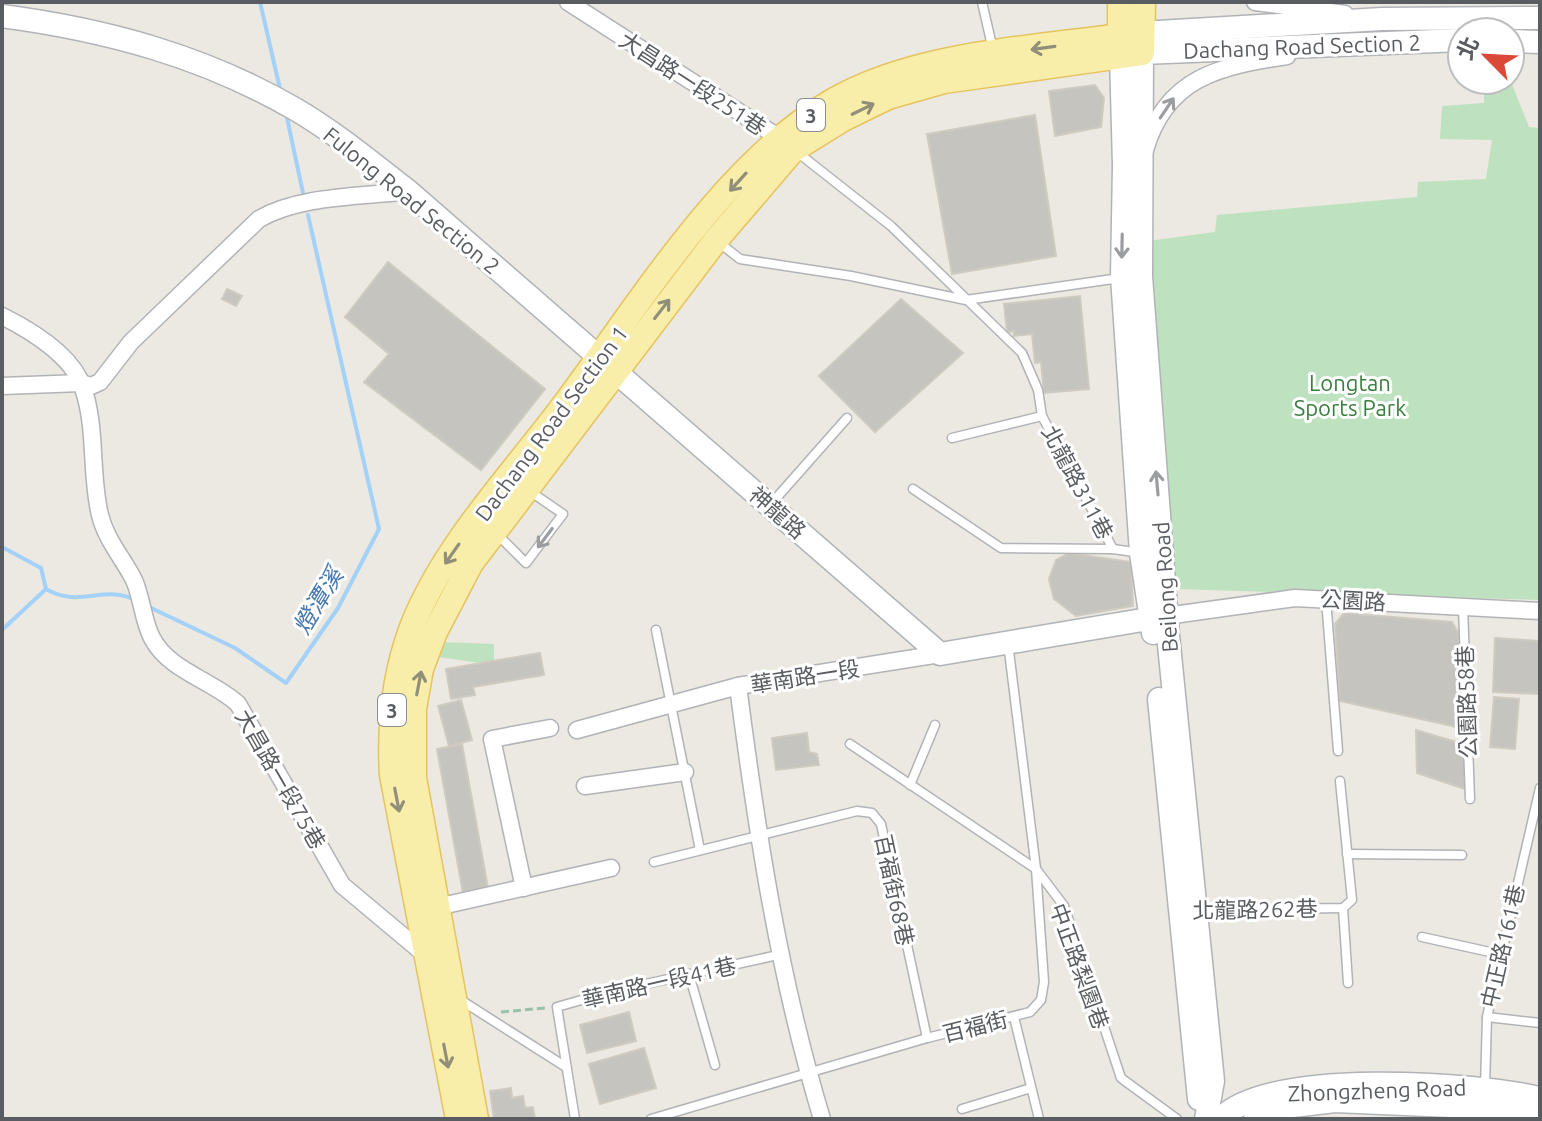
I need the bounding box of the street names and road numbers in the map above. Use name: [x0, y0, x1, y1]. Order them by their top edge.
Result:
street label: 大昌路一段251巷: [615, 26, 771, 140]
street label: Dachang Road Section 2: [1183, 29, 1421, 63]
road number: 3: [797, 99, 825, 131]
street label: Fulong Road Section 2: [319, 121, 505, 279]
street label: Dachang Road Section 1: [469, 321, 633, 525]
street label: 北龍路311巷: [1038, 421, 1118, 543]
street label: 神龍路: [745, 481, 811, 543]
street label: Beilong Road: [1148, 521, 1182, 653]
street label: 公園路: [1319, 586, 1387, 614]
street label: 公園路58巷: [1452, 645, 1480, 759]
street label: 華南路一段: [749, 655, 861, 697]
road number: 3: [378, 694, 406, 726]
street label: 大昌路一段75巷: [231, 705, 331, 853]
street label: 百福街68巷: [871, 832, 919, 948]
street label: 中正路161巷: [1476, 882, 1528, 1010]
street label: 北龍路262巷: [1192, 895, 1318, 923]
street label: 中正路梨園巷: [1046, 900, 1114, 1032]
street label: 華南路一段41巷: [580, 952, 738, 1012]
street label: 百福街: [940, 1006, 1010, 1046]
street label: Zhongzheng Road: [1287, 1074, 1467, 1106]

